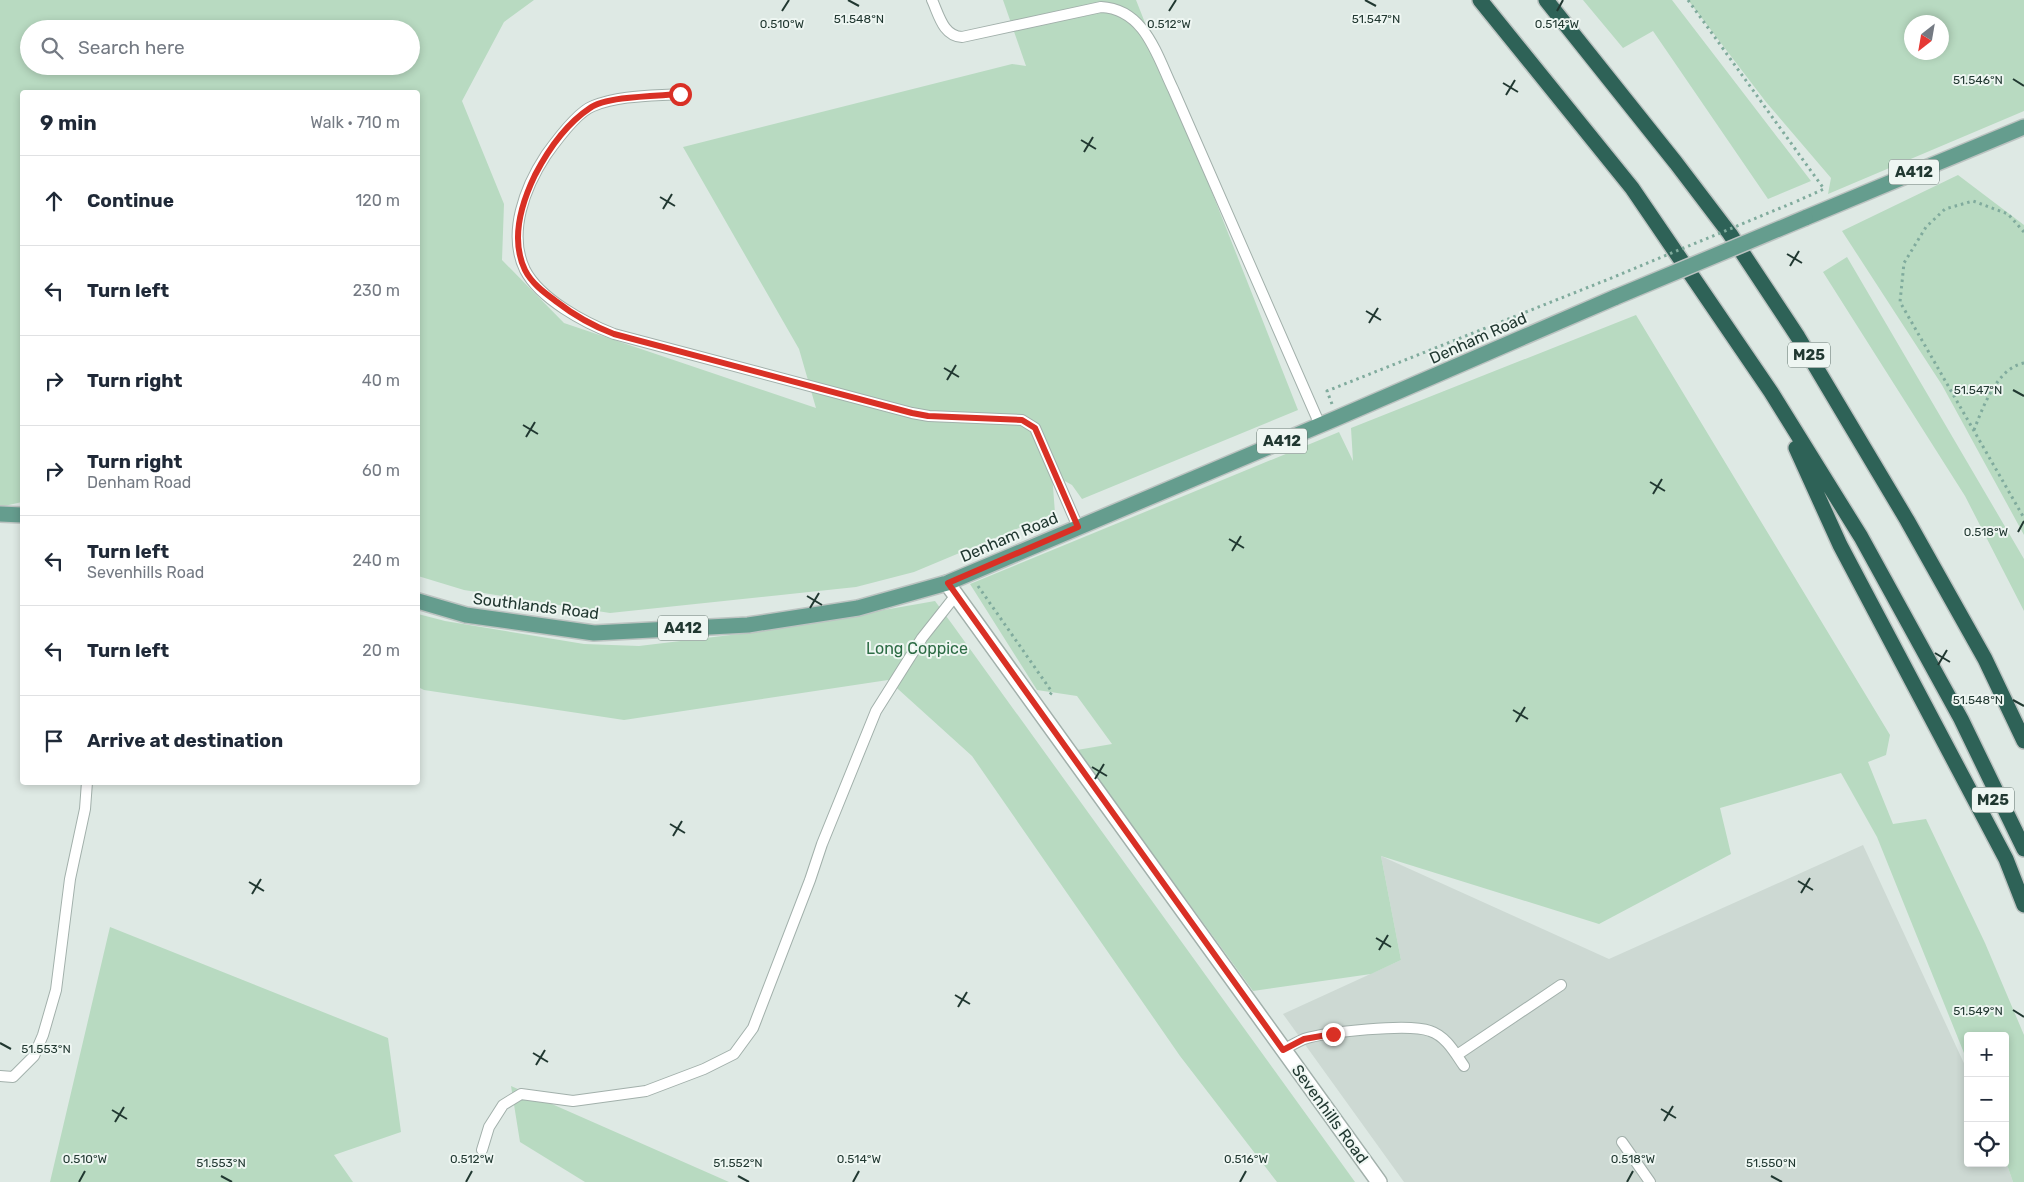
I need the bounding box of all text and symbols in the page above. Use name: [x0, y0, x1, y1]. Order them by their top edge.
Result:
text: 51.548°N: [834, 12, 884, 26]
text: 51.547°N: [1352, 12, 1400, 26]
north arrow: [1904, 15, 1949, 60]
text: 0.510°W: [760, 17, 805, 31]
text: 0.512°W: [1147, 17, 1191, 31]
text: 0.514°W: [1535, 17, 1580, 31]
search box: [20, 20, 420, 75]
icon: search: [38, 34, 66, 62]
text: Search here: [78, 36, 185, 59]
text: 51.546°N: [1953, 73, 2003, 87]
route start: [669, 83, 692, 106]
text: 9 min: [40, 110, 97, 135]
text: Walk · 710 m: [310, 113, 400, 132]
road number: A412: [1889, 160, 1939, 184]
icon: ahead: [40, 187, 68, 215]
text: Continue: [87, 189, 174, 212]
text: 120 m: [355, 191, 400, 210]
icon: left: [40, 277, 68, 305]
text: Turn left: [87, 279, 169, 302]
text: 230 m: [353, 281, 400, 300]
street label: Denham Road: [1426, 308, 1530, 368]
road number: M25: [1788, 342, 1830, 368]
icon: right: [40, 367, 68, 395]
text: Turn right: [87, 369, 182, 392]
text: 40 m: [362, 371, 400, 390]
text: 51.547°N: [1954, 383, 2002, 397]
road number: A412: [1257, 428, 1307, 454]
text: Turn right: [87, 450, 182, 473]
icon: right: [40, 457, 68, 485]
text: 60 m: [362, 461, 400, 480]
text: Denham Road: [87, 473, 191, 492]
street label: Denham Road: [957, 508, 1061, 566]
text: 0.518°W: [1964, 525, 2009, 539]
text: Turn left: [87, 540, 169, 563]
icon: left: [40, 547, 68, 575]
text: 240 m: [353, 551, 400, 570]
text: Sevenhills Road: [87, 563, 204, 582]
street label: Southlands Road: [472, 589, 600, 623]
road number: A412: [658, 616, 708, 640]
icon: left: [40, 637, 68, 665]
text: Turn left: [87, 639, 169, 662]
park label: Long Coppice: [866, 639, 968, 658]
text: 20 m: [362, 641, 400, 660]
text: 51.548°N: [1953, 693, 2003, 707]
icon: arrive: [40, 727, 68, 755]
text: Arrive at destination: [87, 729, 283, 752]
road number: M25: [1972, 788, 2014, 812]
text: 51.549°N: [1953, 1004, 2003, 1018]
route end: [1322, 1023, 1345, 1046]
map controls: [1964, 1032, 2009, 1167]
button: +: [1964, 1032, 2009, 1077]
text: 51.553°N: [21, 1042, 71, 1056]
street label: Sevenhills Road: [1288, 1061, 1372, 1167]
button: −: [1964, 1077, 2009, 1122]
button: locate: [1964, 1122, 2009, 1167]
text: 0.510°W: [63, 1152, 108, 1166]
text: 0.512°W: [450, 1152, 494, 1166]
text: 0.514°W: [837, 1152, 882, 1166]
text: 0.516°W: [1224, 1152, 1268, 1166]
text: 0.518°W: [1611, 1152, 1656, 1166]
text: 51.553°N: [196, 1156, 246, 1170]
text: 51.552°N: [713, 1156, 763, 1170]
text: 51.550°N: [1746, 1156, 1796, 1170]

